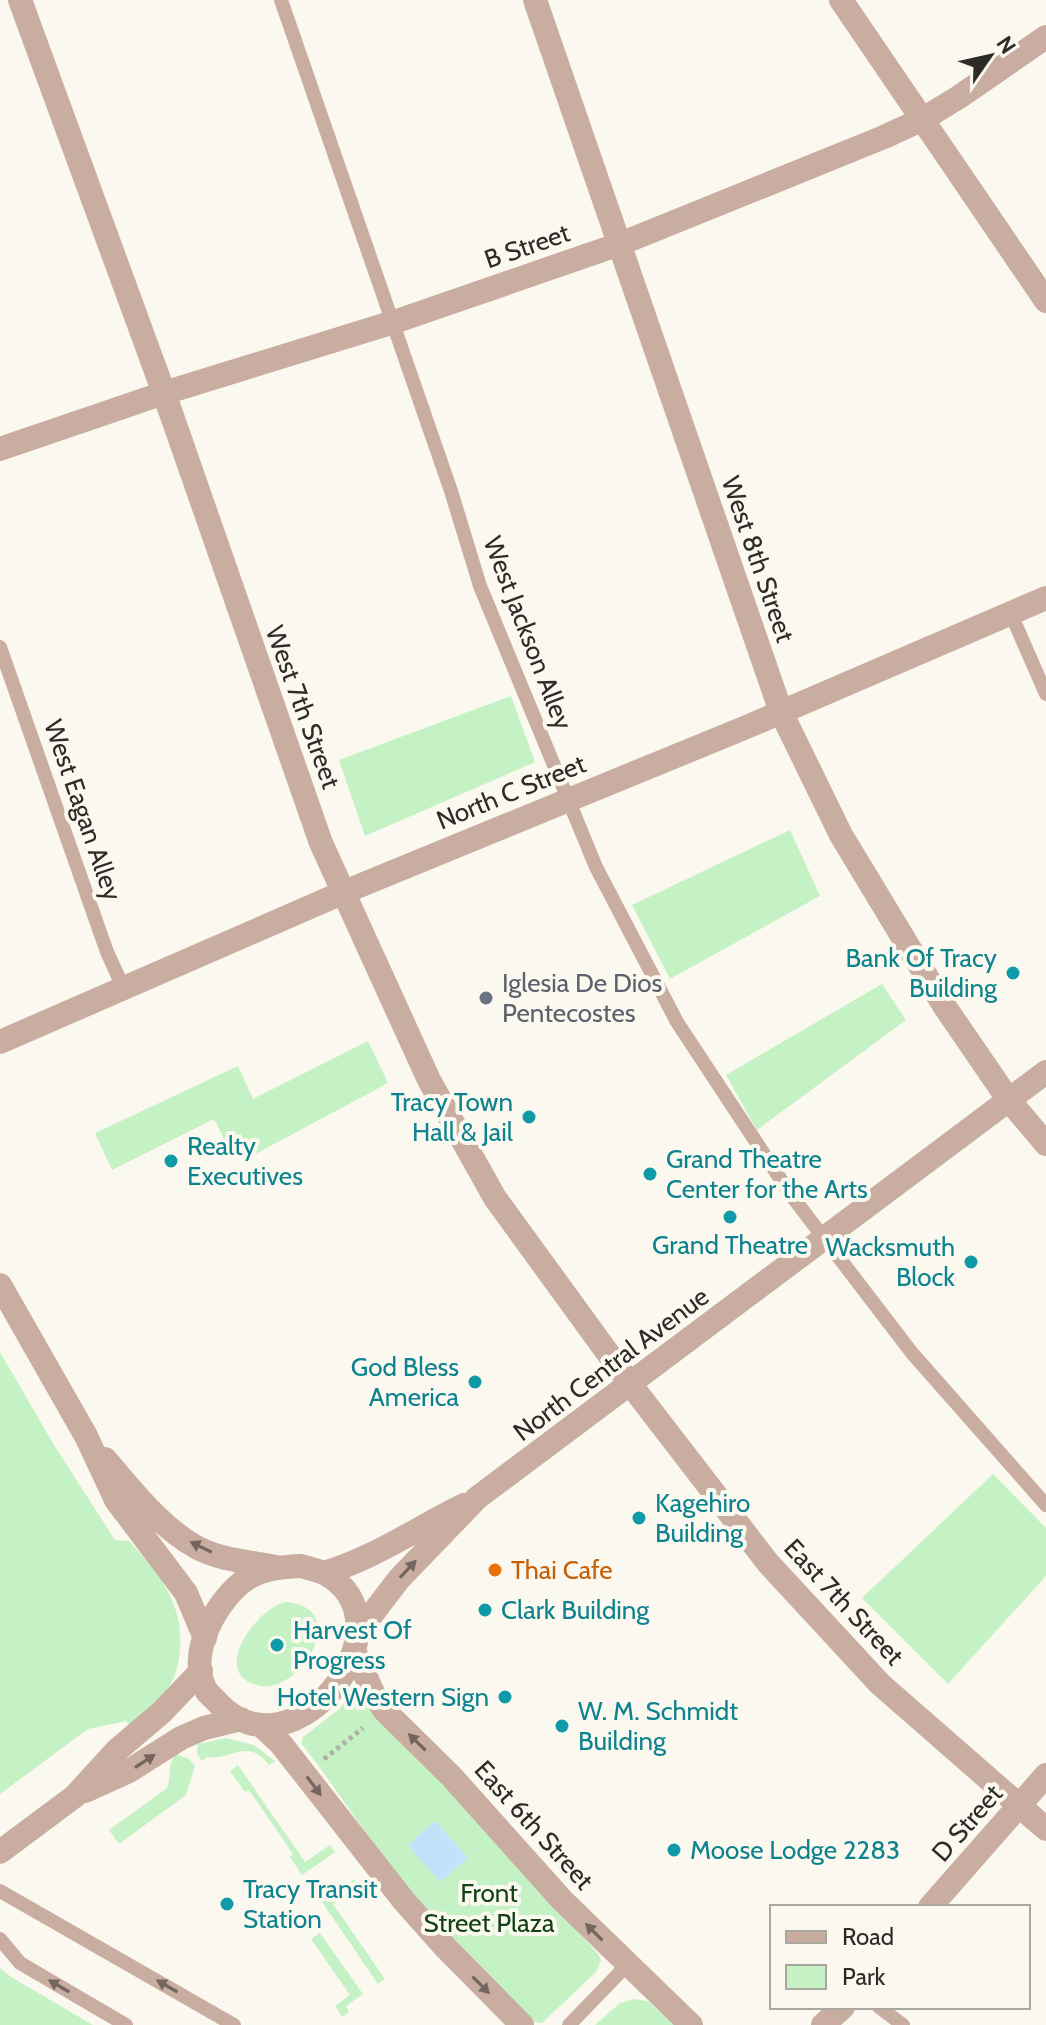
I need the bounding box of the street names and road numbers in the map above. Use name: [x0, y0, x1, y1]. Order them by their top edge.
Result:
street label: B Street: [480, 216, 574, 275]
street label: West 8th Street: [715, 472, 801, 646]
street label: West Jackson Alley: [476, 532, 580, 734]
street label: West 7th Street: [259, 621, 347, 793]
street label: West Eagan Alley: [37, 715, 129, 905]
street label: North C Street: [432, 748, 590, 836]
street label: North Central Avenue: [507, 1280, 715, 1448]
street label: East 7th Street: [777, 1532, 911, 1672]
street label: East 6th Street: [468, 1754, 600, 1896]
street label: D Street: [925, 1778, 1009, 1868]

